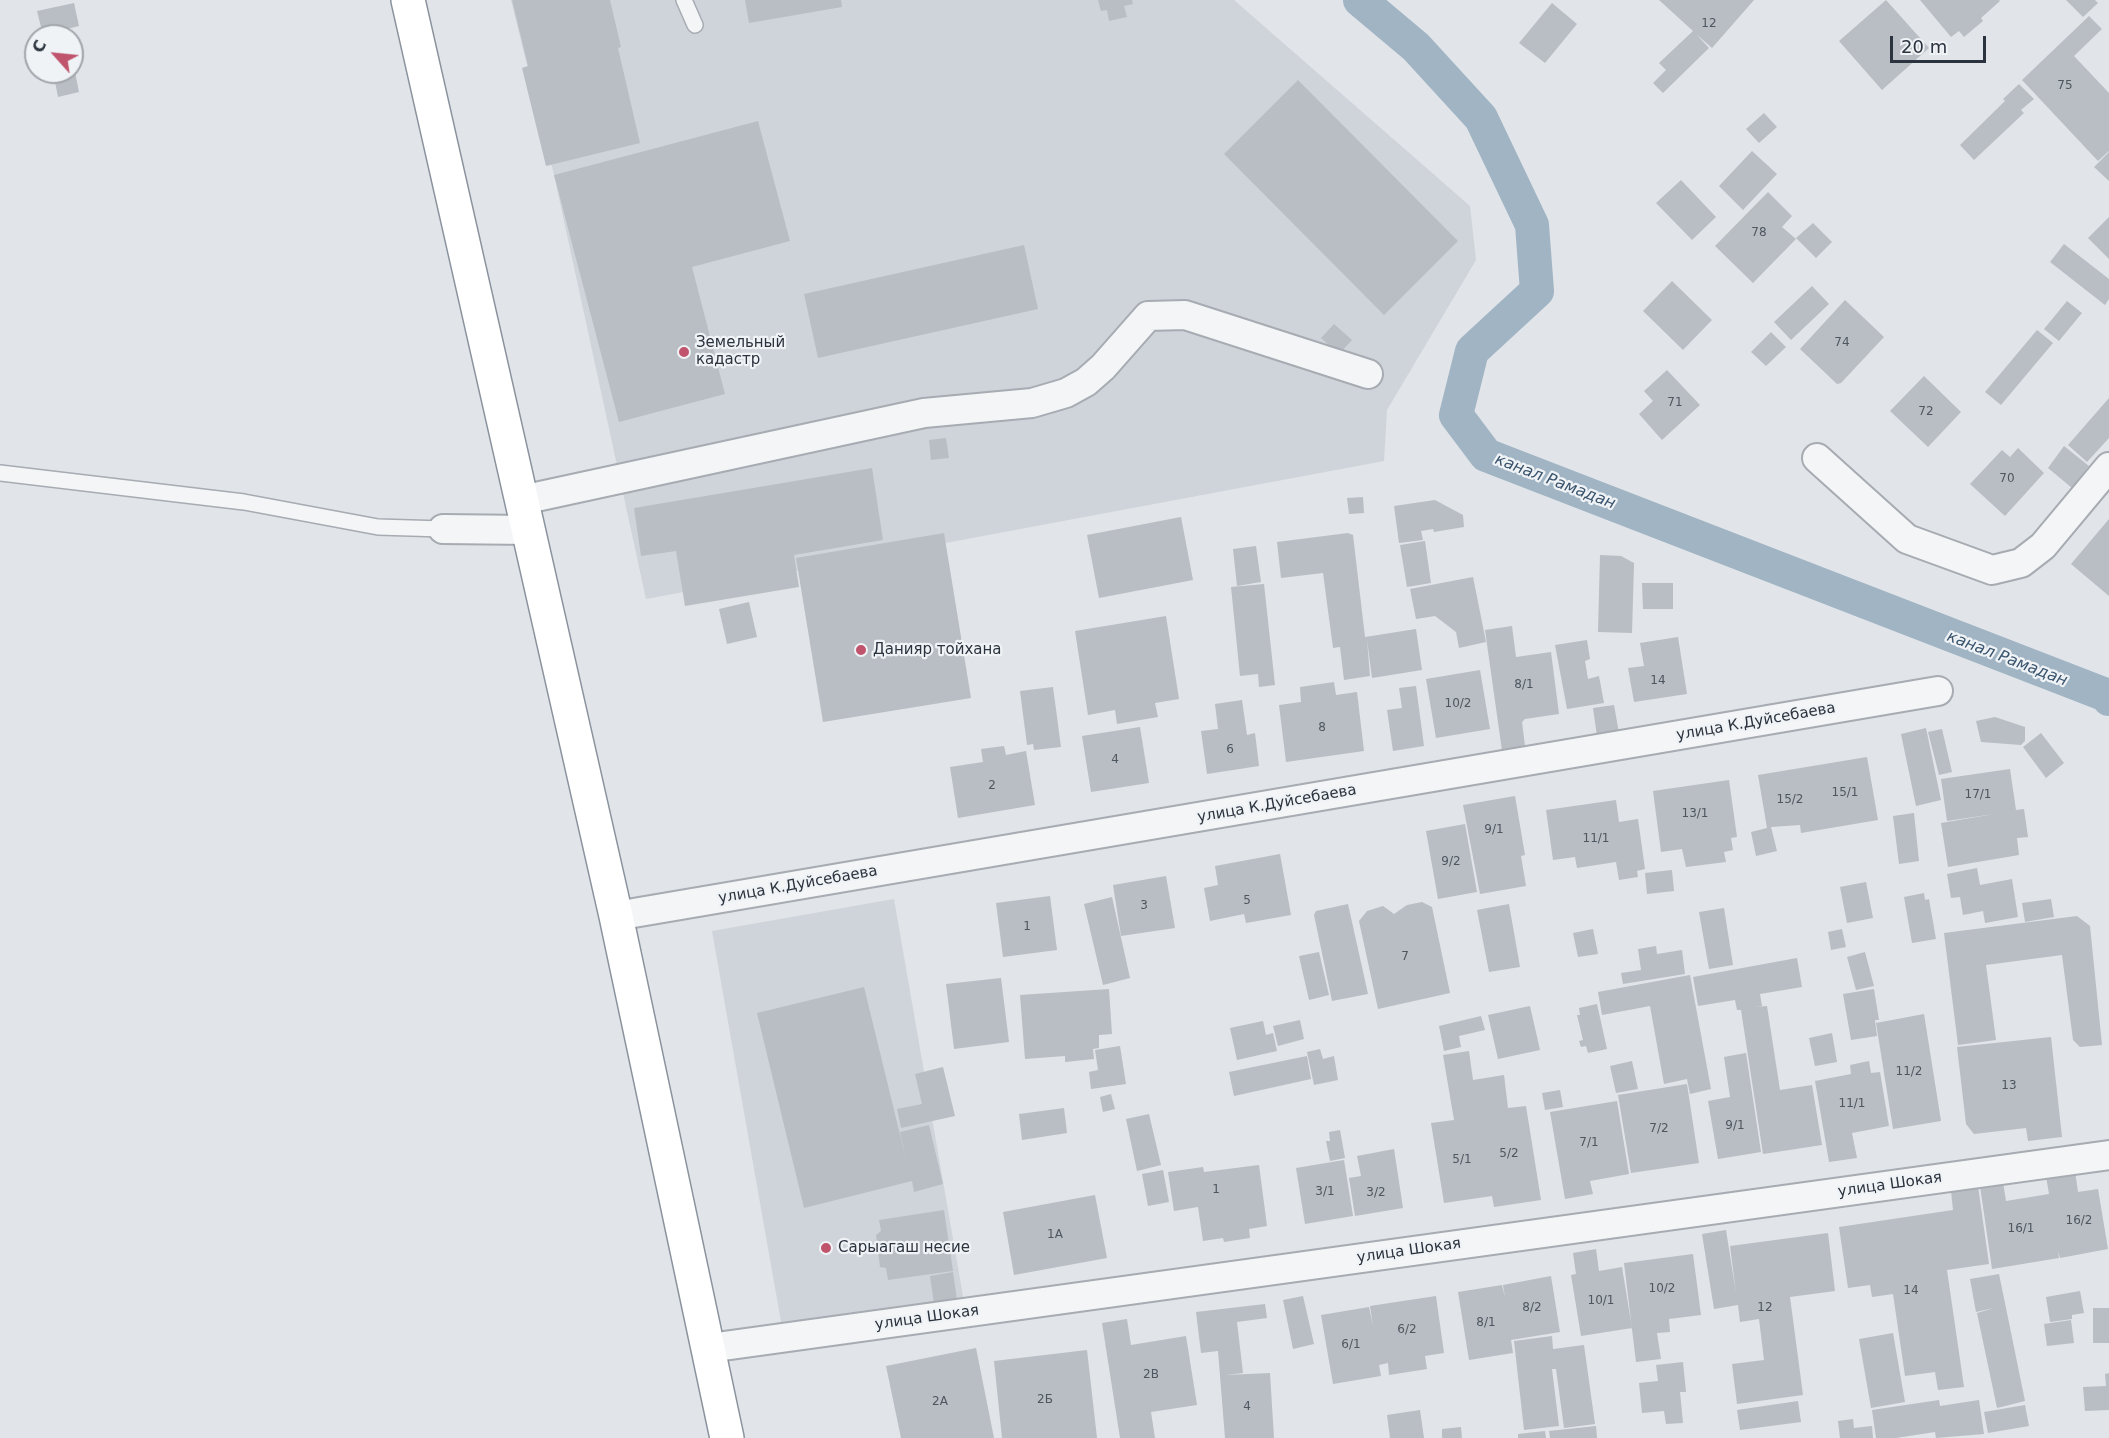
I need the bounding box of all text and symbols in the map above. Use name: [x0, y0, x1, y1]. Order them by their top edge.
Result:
house number: 12: [1701, 17, 1717, 31]
north arrow: [24, 24, 84, 84]
scale bar: [1893, 24, 1989, 62]
text: 20 m: [1901, 36, 1947, 57]
text: С: [28, 37, 50, 56]
house number: 75: [2057, 79, 2073, 93]
house number: 78: [1751, 226, 1767, 240]
place label: Земельный кадастр: [696, 334, 785, 369]
house number: 74: [1834, 336, 1850, 350]
marker: Земельный кадастр: [677, 345, 691, 359]
house number: 71: [1667, 396, 1683, 410]
house number: 72: [1918, 405, 1934, 419]
water label: канал Рамадан: [1492, 450, 1618, 514]
house number: 70: [1999, 472, 2015, 486]
water label: канал Рамадан: [1944, 627, 2070, 691]
place label: Данияр тойхана: [873, 641, 1002, 659]
marker: Данияр тойхана: [854, 643, 868, 657]
house number: 14: [1650, 674, 1666, 688]
house number: 8/1: [1514, 678, 1534, 692]
house number: 10/2: [1445, 697, 1471, 711]
street label: улица К.Дуйсебаева: [1675, 699, 1837, 745]
house number: 8: [1318, 721, 1326, 735]
house number: 6: [1226, 743, 1234, 757]
house number: 4: [1111, 753, 1119, 767]
house number: 2: [988, 779, 996, 793]
street label: улица К.Дуйсебаева: [1196, 781, 1358, 827]
house number: 15/1: [1832, 786, 1858, 800]
house number: 17/1: [1965, 788, 1991, 802]
house number: 15/2: [1777, 793, 1803, 807]
house number: 13/1: [1682, 807, 1708, 821]
house number: 9/1: [1484, 823, 1504, 837]
house number: 11/1: [1583, 832, 1609, 846]
house number: 9/2: [1441, 855, 1461, 869]
street label: улица К.Дуйсебаева: [717, 862, 879, 908]
house number: 5: [1243, 894, 1251, 908]
house number: 3: [1140, 899, 1148, 913]
house number: 1: [1023, 920, 1031, 934]
house number: 7: [1401, 950, 1409, 964]
house number: 11/2: [1896, 1065, 1922, 1079]
house number: 13: [2001, 1079, 2017, 1093]
house number: 11/1: [1839, 1097, 1865, 1111]
house number: 9/1: [1725, 1119, 1745, 1133]
house number: 7/2: [1649, 1122, 1669, 1136]
house number: 7/1: [1579, 1136, 1599, 1150]
house number: 5/2: [1499, 1147, 1519, 1161]
house number: 5/1: [1452, 1153, 1472, 1167]
street label: улица Шокая: [1837, 1169, 1943, 1201]
house number: 1: [1212, 1183, 1220, 1197]
house number: 3/1: [1315, 1185, 1335, 1199]
house number: 3/2: [1366, 1186, 1386, 1200]
house number: 16/2: [2066, 1214, 2092, 1228]
house number: 16/1: [2008, 1222, 2034, 1236]
house number: 1А: [1047, 1228, 1063, 1242]
street label: улица Шокая: [1356, 1235, 1462, 1267]
place label: Сарыагаш несие: [838, 1239, 970, 1257]
marker: Сарыагаш несие: [819, 1241, 833, 1255]
house number: 10/2: [1649, 1282, 1675, 1296]
house number: 14: [1903, 1284, 1919, 1298]
house number: 10/1: [1588, 1294, 1614, 1308]
house number: 8/2: [1522, 1301, 1542, 1315]
house number: 12: [1757, 1301, 1773, 1315]
street label: улица Шокая: [874, 1302, 980, 1334]
house number: 8/1: [1476, 1316, 1496, 1330]
house number: 6/2: [1397, 1323, 1417, 1337]
house number: 6/1: [1341, 1338, 1361, 1352]
house number: 2В: [1143, 1368, 1159, 1382]
house number: 2Б: [1037, 1393, 1053, 1407]
house number: 2А: [932, 1395, 948, 1409]
house number: 4: [1243, 1400, 1251, 1414]

